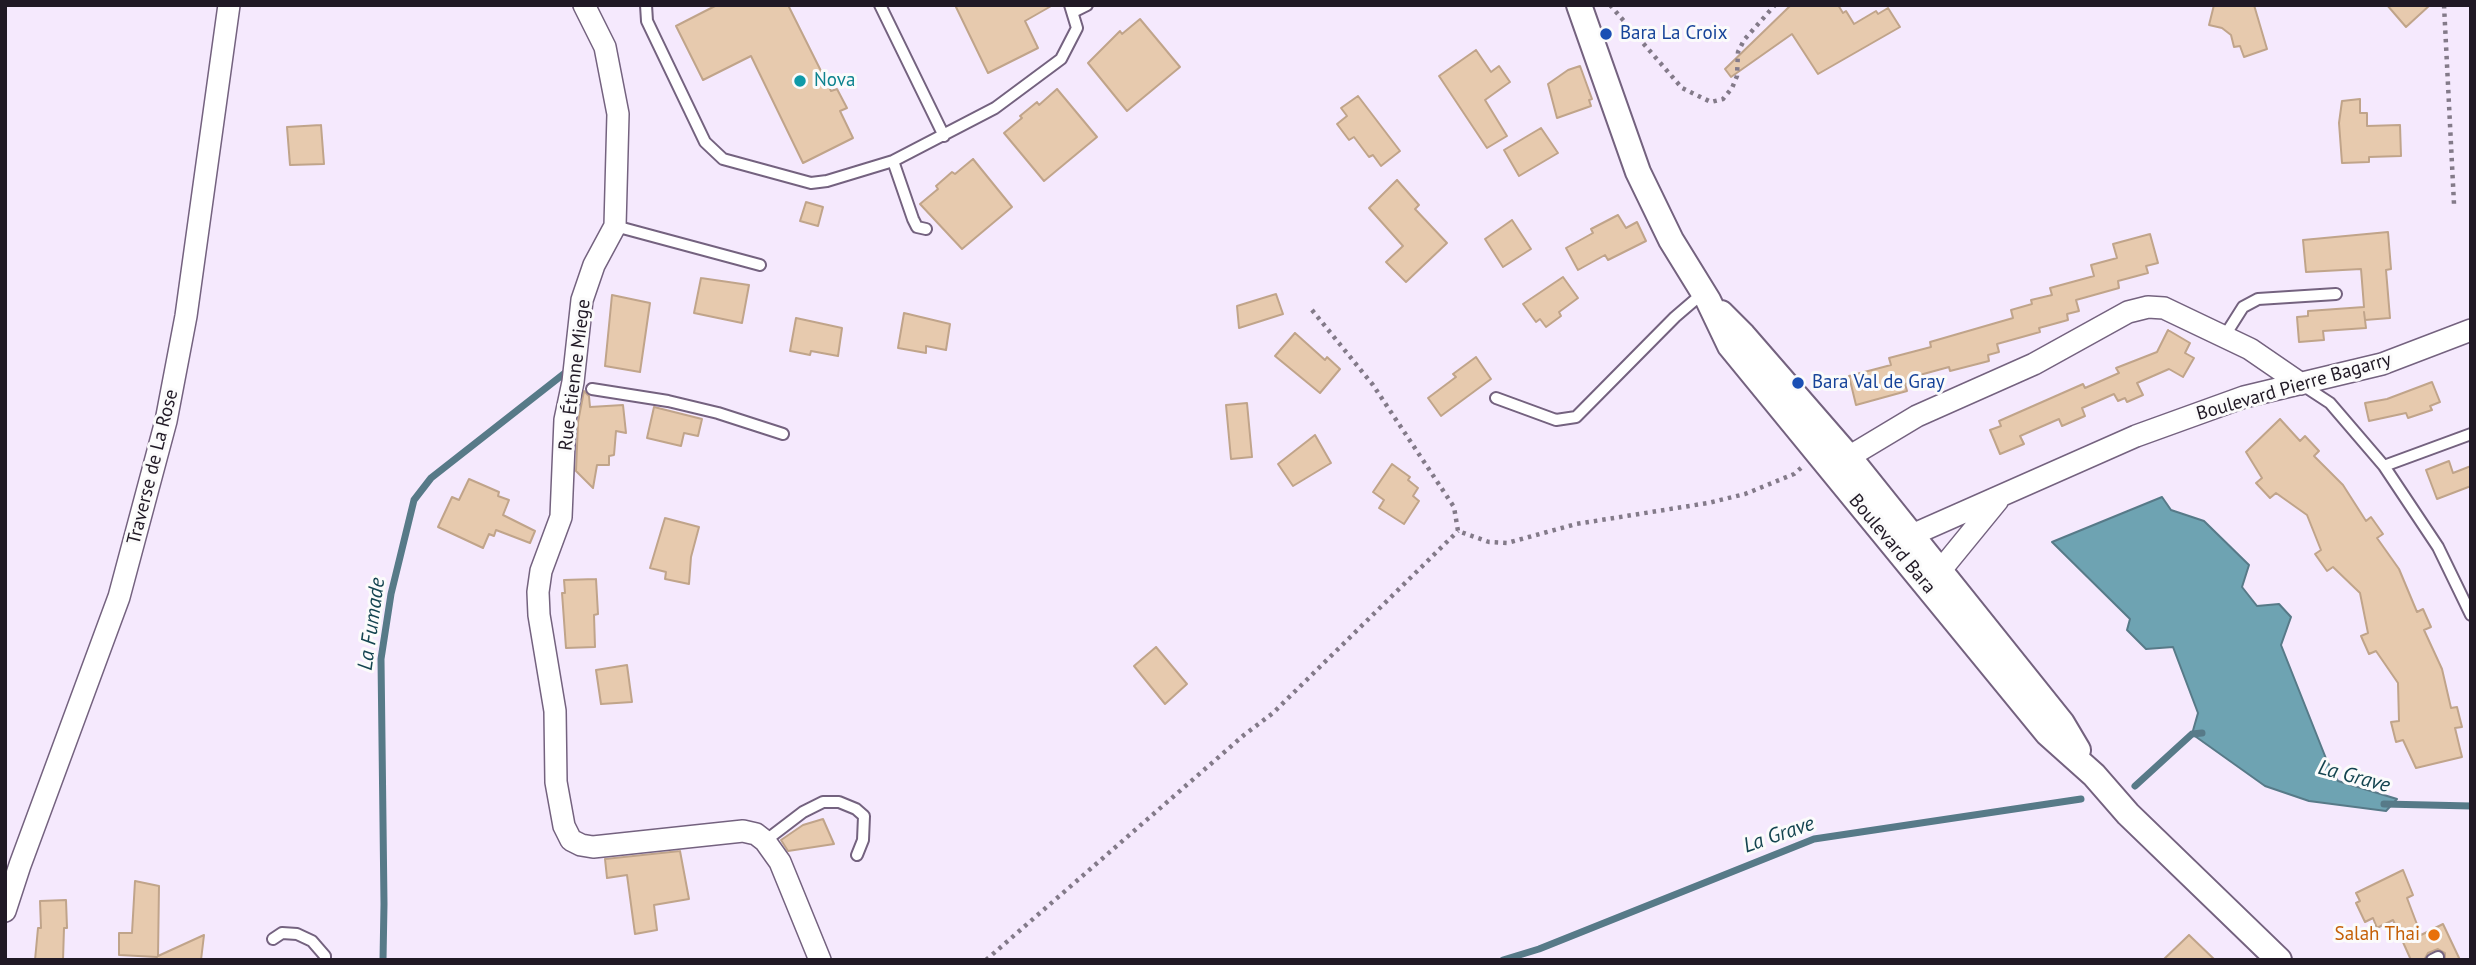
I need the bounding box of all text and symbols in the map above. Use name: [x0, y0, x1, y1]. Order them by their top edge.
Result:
place label: Bara La Croix: [1620, 23, 1727, 45]
marker: Bara La Croix: [1598, 26, 1614, 42]
place label: Nova: [814, 70, 855, 92]
marker: Nova: [792, 73, 808, 89]
street label: Rue Étienne Miege: [554, 298, 596, 452]
street label: Boulevard Pierre Bagarry: [2194, 348, 2394, 426]
place label: Bara Val de Gray: [1812, 372, 1945, 394]
marker: Bara Val de Gray: [1790, 375, 1806, 391]
street label: Traverse de La Rose: [123, 387, 183, 547]
street label: Boulevard Bara: [1844, 490, 1940, 598]
water label: La Fumade: [353, 576, 391, 672]
water label: La Grave: [2315, 755, 2393, 799]
water label: La Grave: [1740, 811, 1818, 859]
place label: Salah Thai: [2335, 924, 2420, 946]
marker: Salah Thai: [2426, 927, 2442, 943]

